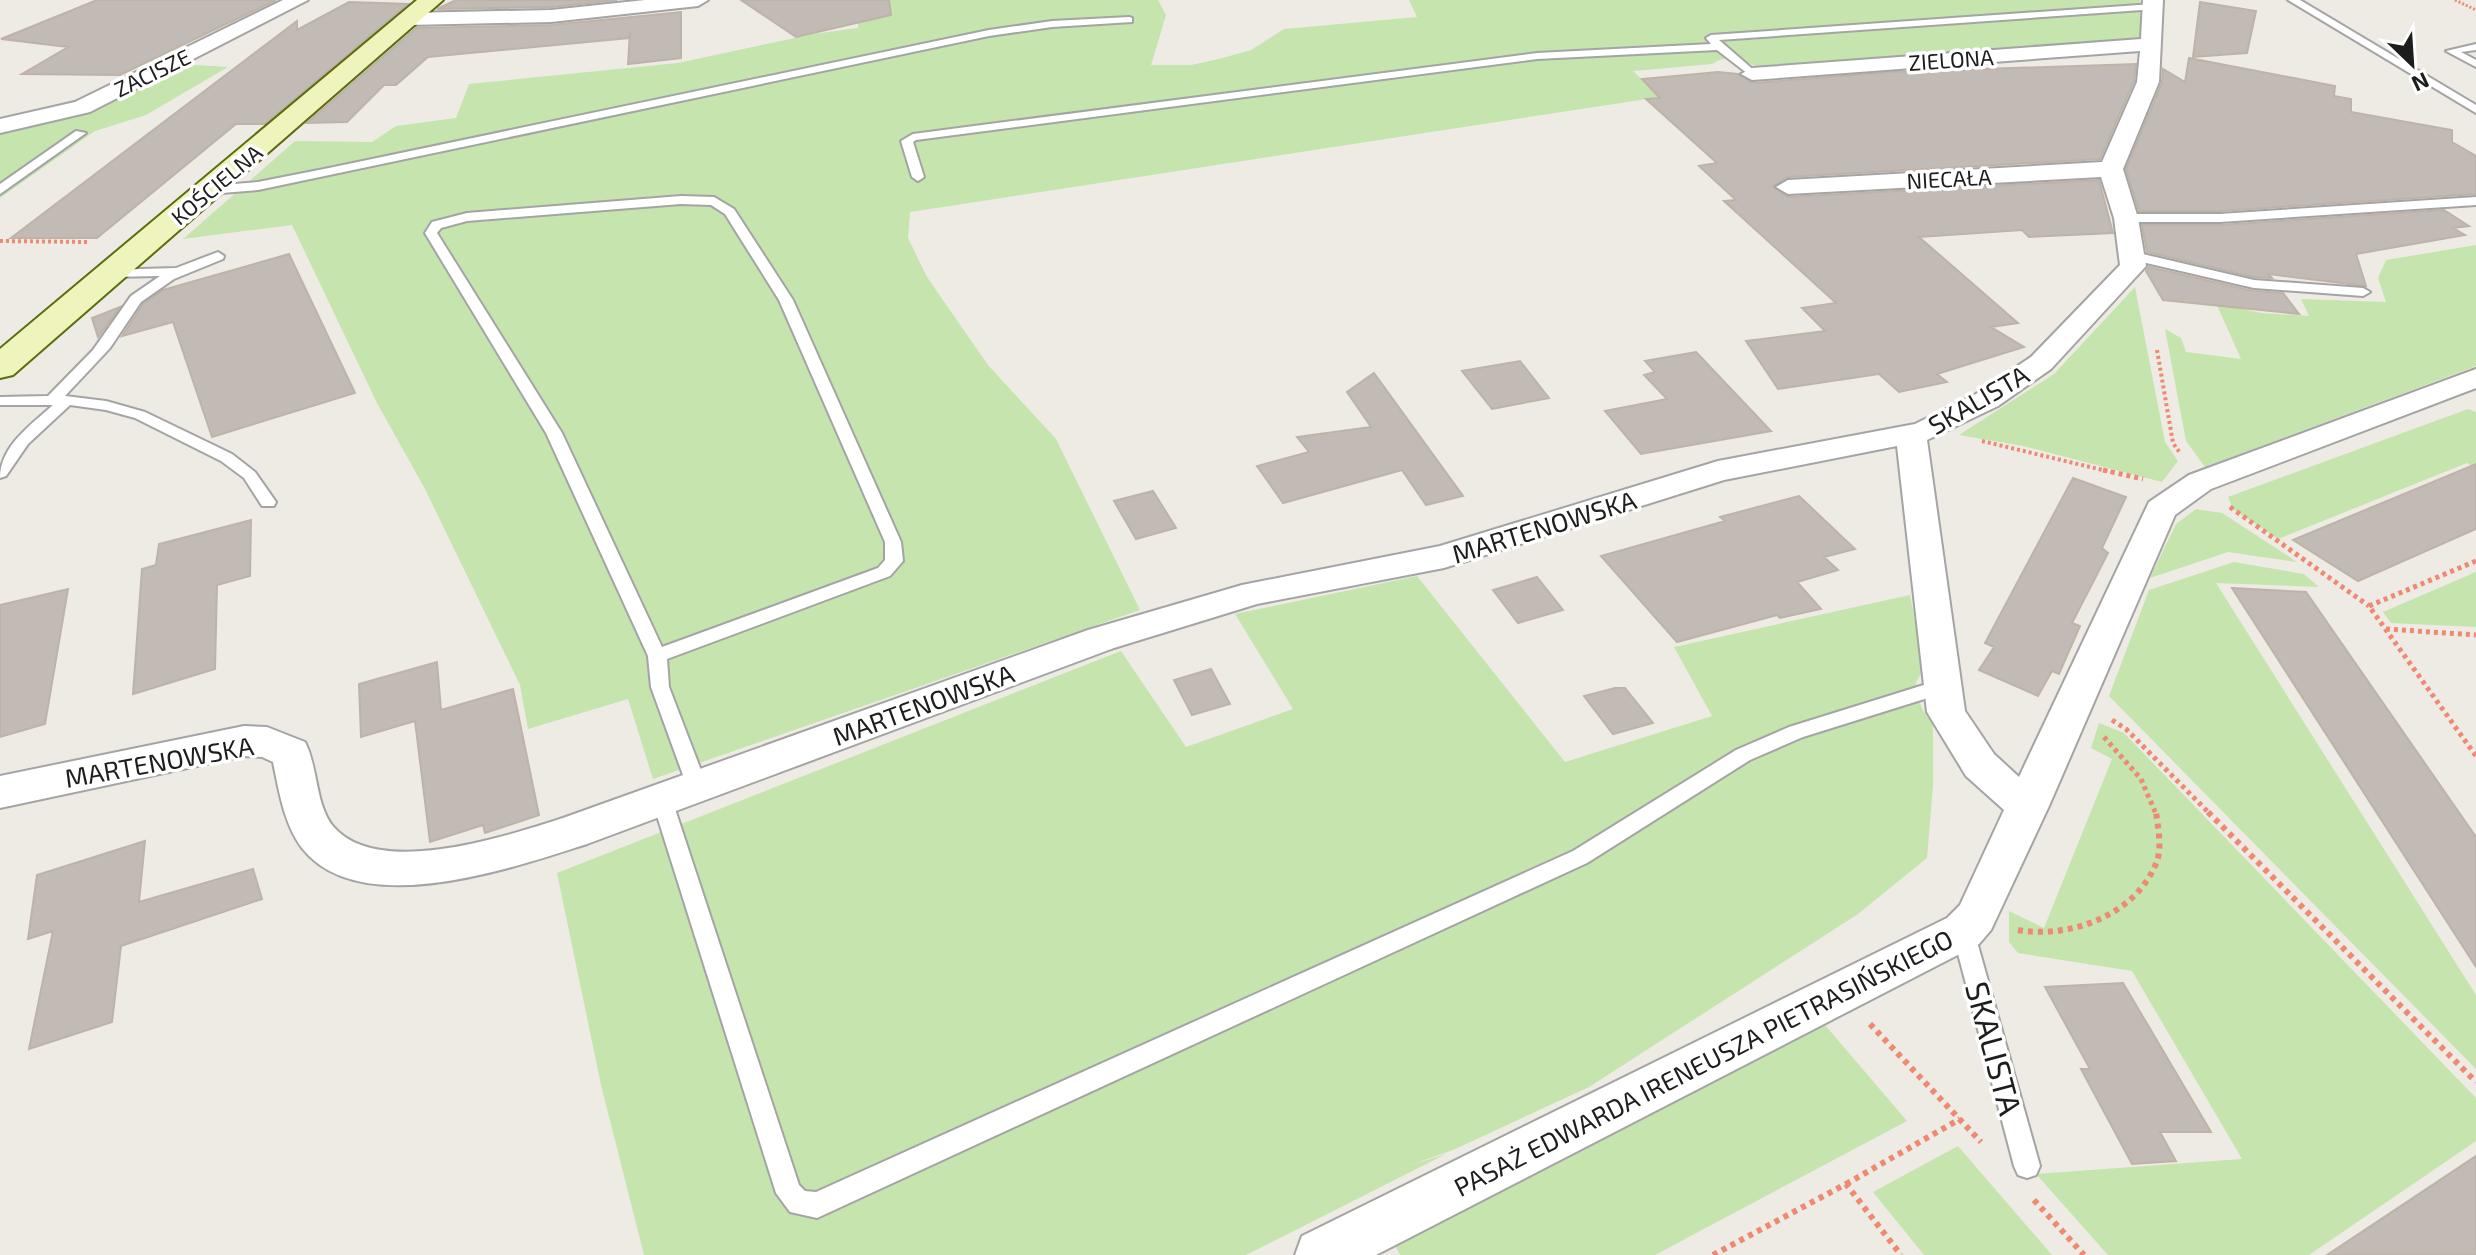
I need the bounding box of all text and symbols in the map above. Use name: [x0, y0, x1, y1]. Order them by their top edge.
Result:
north arrow: [2372, 24, 2452, 104]
street label: ZACISZE: [110, 42, 194, 102]
street label: ZIELONA: [1908, 43, 1995, 75]
text: N: [2408, 68, 2434, 98]
street label: KOŚCIELNA: [165, 138, 267, 230]
street label: NIECAŁA: [1906, 163, 1992, 193]
street label: SKALISTA: [1922, 358, 2034, 440]
street label: MARTENOWSKA: [1448, 483, 1640, 569]
street label: MARTENOWSKA: [828, 657, 1018, 751]
street label: MARTENOWSKA: [62, 729, 256, 793]
street label: PASAŻ EDWARDA IRENEUSZA PIETRASIŃSKIEGO: [1449, 922, 1957, 1202]
street label: SKALISTA: [1959, 977, 2031, 1119]

